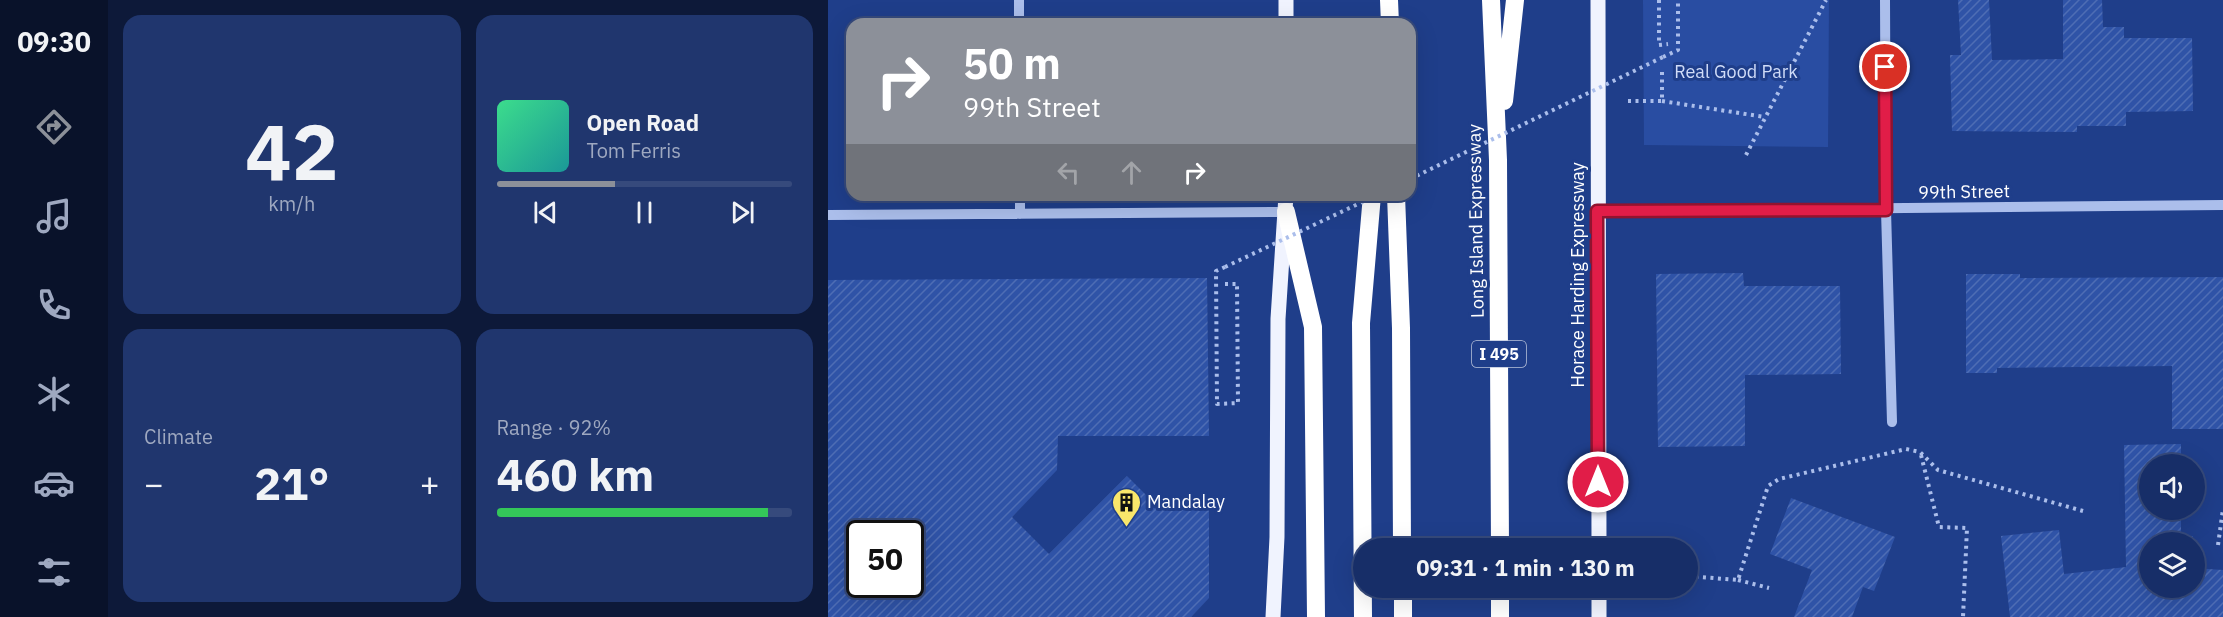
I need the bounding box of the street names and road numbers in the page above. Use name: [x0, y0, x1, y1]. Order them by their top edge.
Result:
street label: Long Island Expressway: [1462, 124, 1489, 318]
street label: Horace Harding Expressway: [1566, 162, 1589, 388]
street label: 99th Street: [1918, 179, 2010, 204]
road number: I 495: [1472, 341, 1526, 367]

